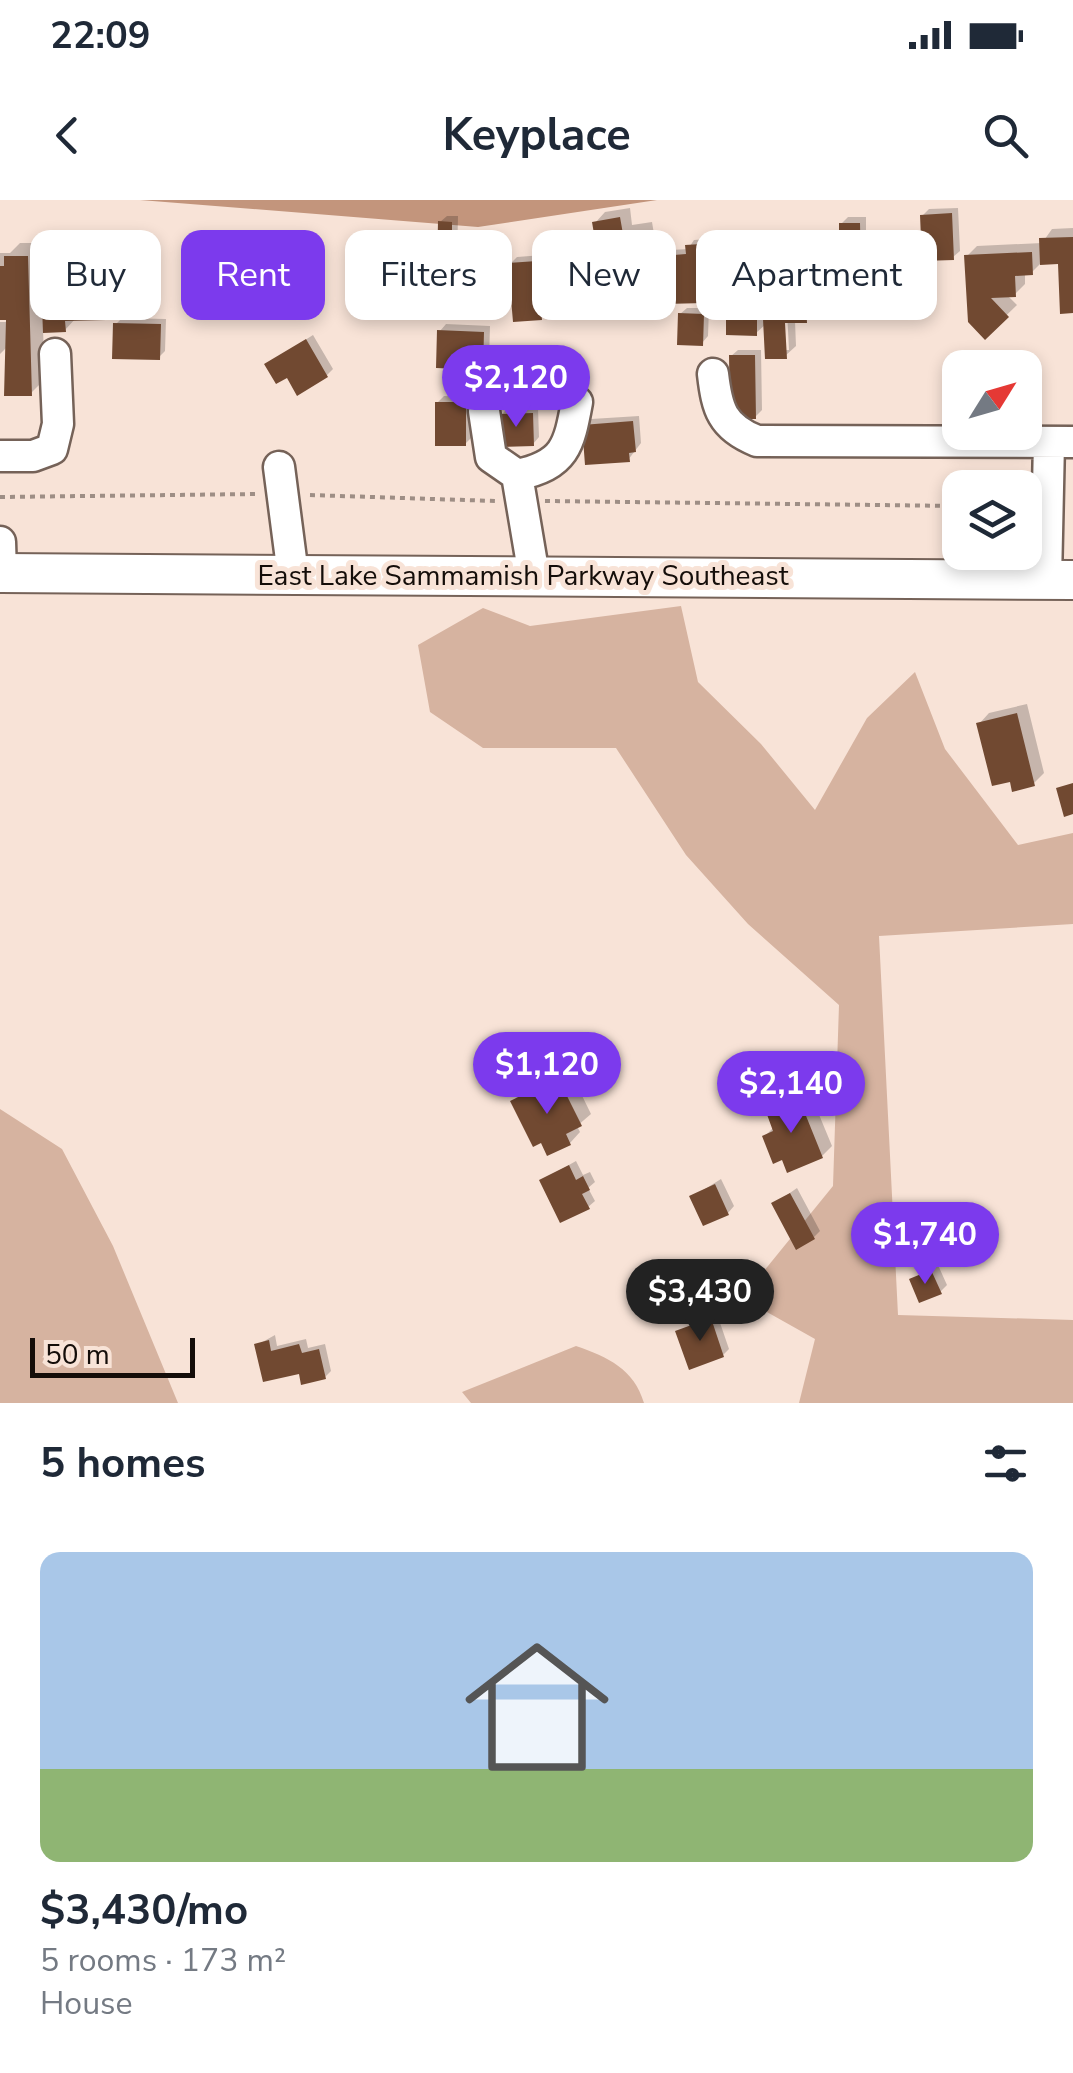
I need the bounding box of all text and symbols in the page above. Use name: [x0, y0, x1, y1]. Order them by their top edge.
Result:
text: 22:09: [50, 10, 151, 61]
text: Keyplace: [442, 105, 631, 166]
icon: back: [40, 108, 95, 163]
icon: search: [978, 108, 1033, 163]
chip: Buy: [30, 230, 161, 320]
chip: Rent: [181, 230, 325, 320]
chip: Filters: [345, 230, 512, 320]
chip: New: [532, 230, 676, 320]
chip: Apartment: [696, 230, 937, 320]
pin: $2,120: [435, 345, 597, 430]
north arrow: [942, 350, 1042, 450]
map controls: [942, 350, 1042, 570]
text: $2,120: [464, 356, 568, 399]
button: layers: [942, 470, 1042, 570]
street label: East Lake Sammamish Parkway Southeast: [257, 557, 789, 595]
pin: $1,120: [466, 1032, 628, 1117]
text: $1,120: [495, 1043, 599, 1086]
pin: $2,140: [710, 1051, 872, 1136]
text: $2,140: [739, 1062, 843, 1105]
pin: $1,740: [844, 1202, 1006, 1287]
text: $1,740: [873, 1213, 977, 1256]
pin: $3,430: [619, 1259, 781, 1344]
text: $3,430: [648, 1270, 752, 1313]
scale bar: [30, 1333, 195, 1378]
text: 50 m: [45, 1336, 110, 1374]
text: 5 homes: [40, 1435, 205, 1492]
icon: filters: [978, 1436, 1033, 1491]
icon: home: [447, 1617, 627, 1797]
text: $3,430/mo: [40, 1882, 248, 1939]
text: 5 rooms · 173 m²: [40, 1939, 286, 1982]
text: House: [40, 1982, 133, 2025]

